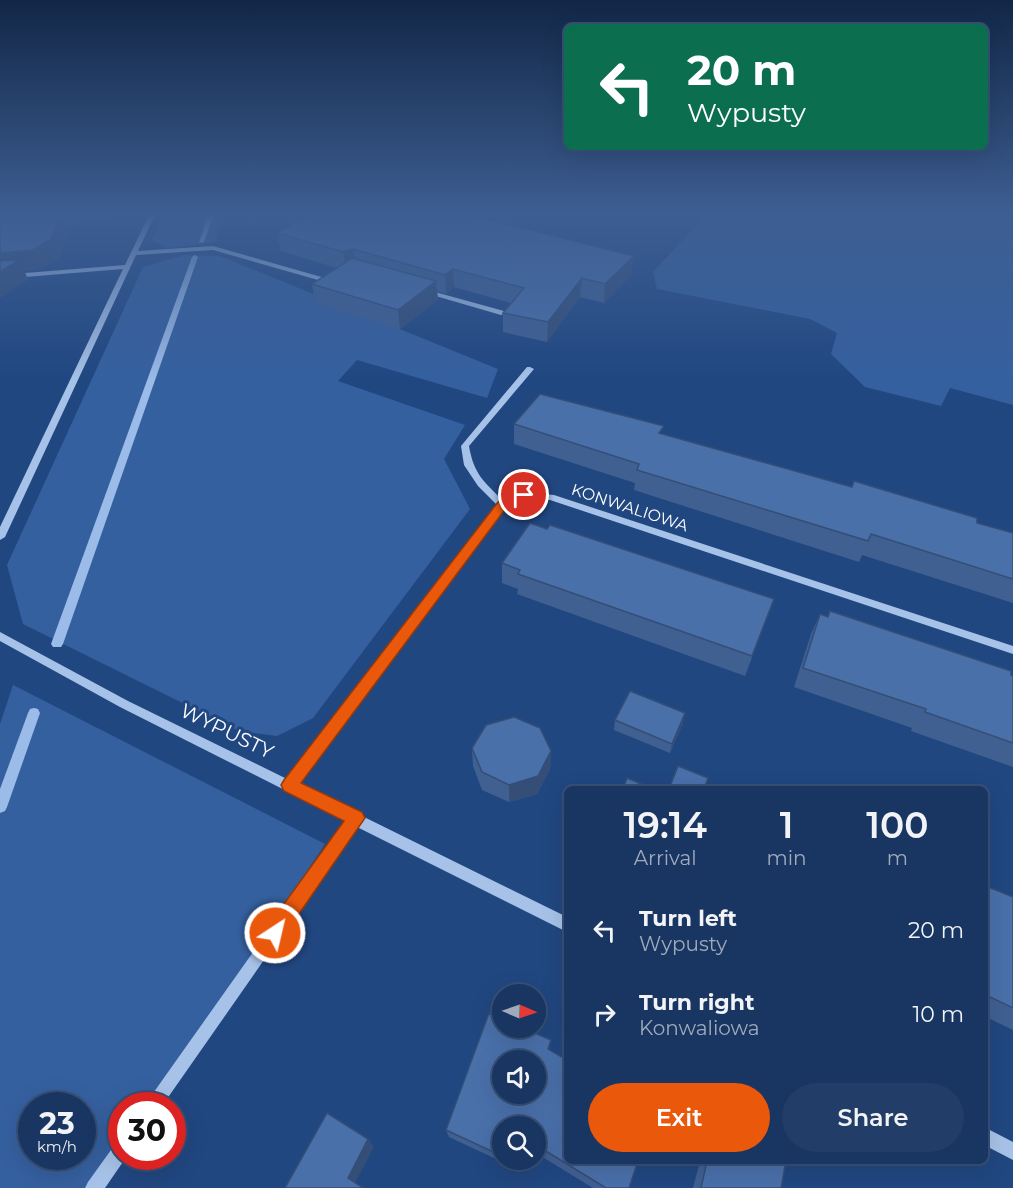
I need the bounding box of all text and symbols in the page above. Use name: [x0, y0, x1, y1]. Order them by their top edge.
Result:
text: 20 m: [687, 44, 796, 96]
icon: left: [588, 48, 666, 126]
text: Wypusty: [687, 96, 806, 129]
pin: [498, 469, 549, 520]
icon: arrive: [507, 478, 540, 511]
street label: KONWALIOWA: [569, 480, 691, 535]
street label: WYPUSTY: [177, 698, 278, 764]
text: 19:14: [624, 803, 707, 847]
text: 1: [780, 803, 793, 847]
text: 100: [866, 803, 928, 847]
text: Arrival: [634, 846, 697, 870]
text: min: [766, 846, 807, 870]
text: m: [887, 846, 908, 870]
position arrow: [243, 901, 307, 965]
text: Turn left: [639, 905, 737, 932]
icon: left: [588, 914, 621, 947]
text: 20 m: [908, 917, 964, 944]
text: Wypusty: [639, 932, 727, 956]
north arrow: [492, 984, 546, 1038]
map controls: [492, 984, 546, 1170]
text: Turn right: [639, 989, 754, 1016]
icon: right: [588, 998, 621, 1031]
text: 10 m: [912, 1001, 964, 1028]
text: Konwaliowa: [639, 1016, 760, 1040]
button: sound: [492, 1050, 546, 1104]
button: Exit: [588, 1083, 770, 1152]
button: Share: [782, 1083, 964, 1152]
speed limit sign: 30: [108, 1092, 186, 1170]
text: 23: [39, 1105, 75, 1142]
button: search: [492, 1116, 546, 1170]
text: km/h: [37, 1137, 77, 1156]

